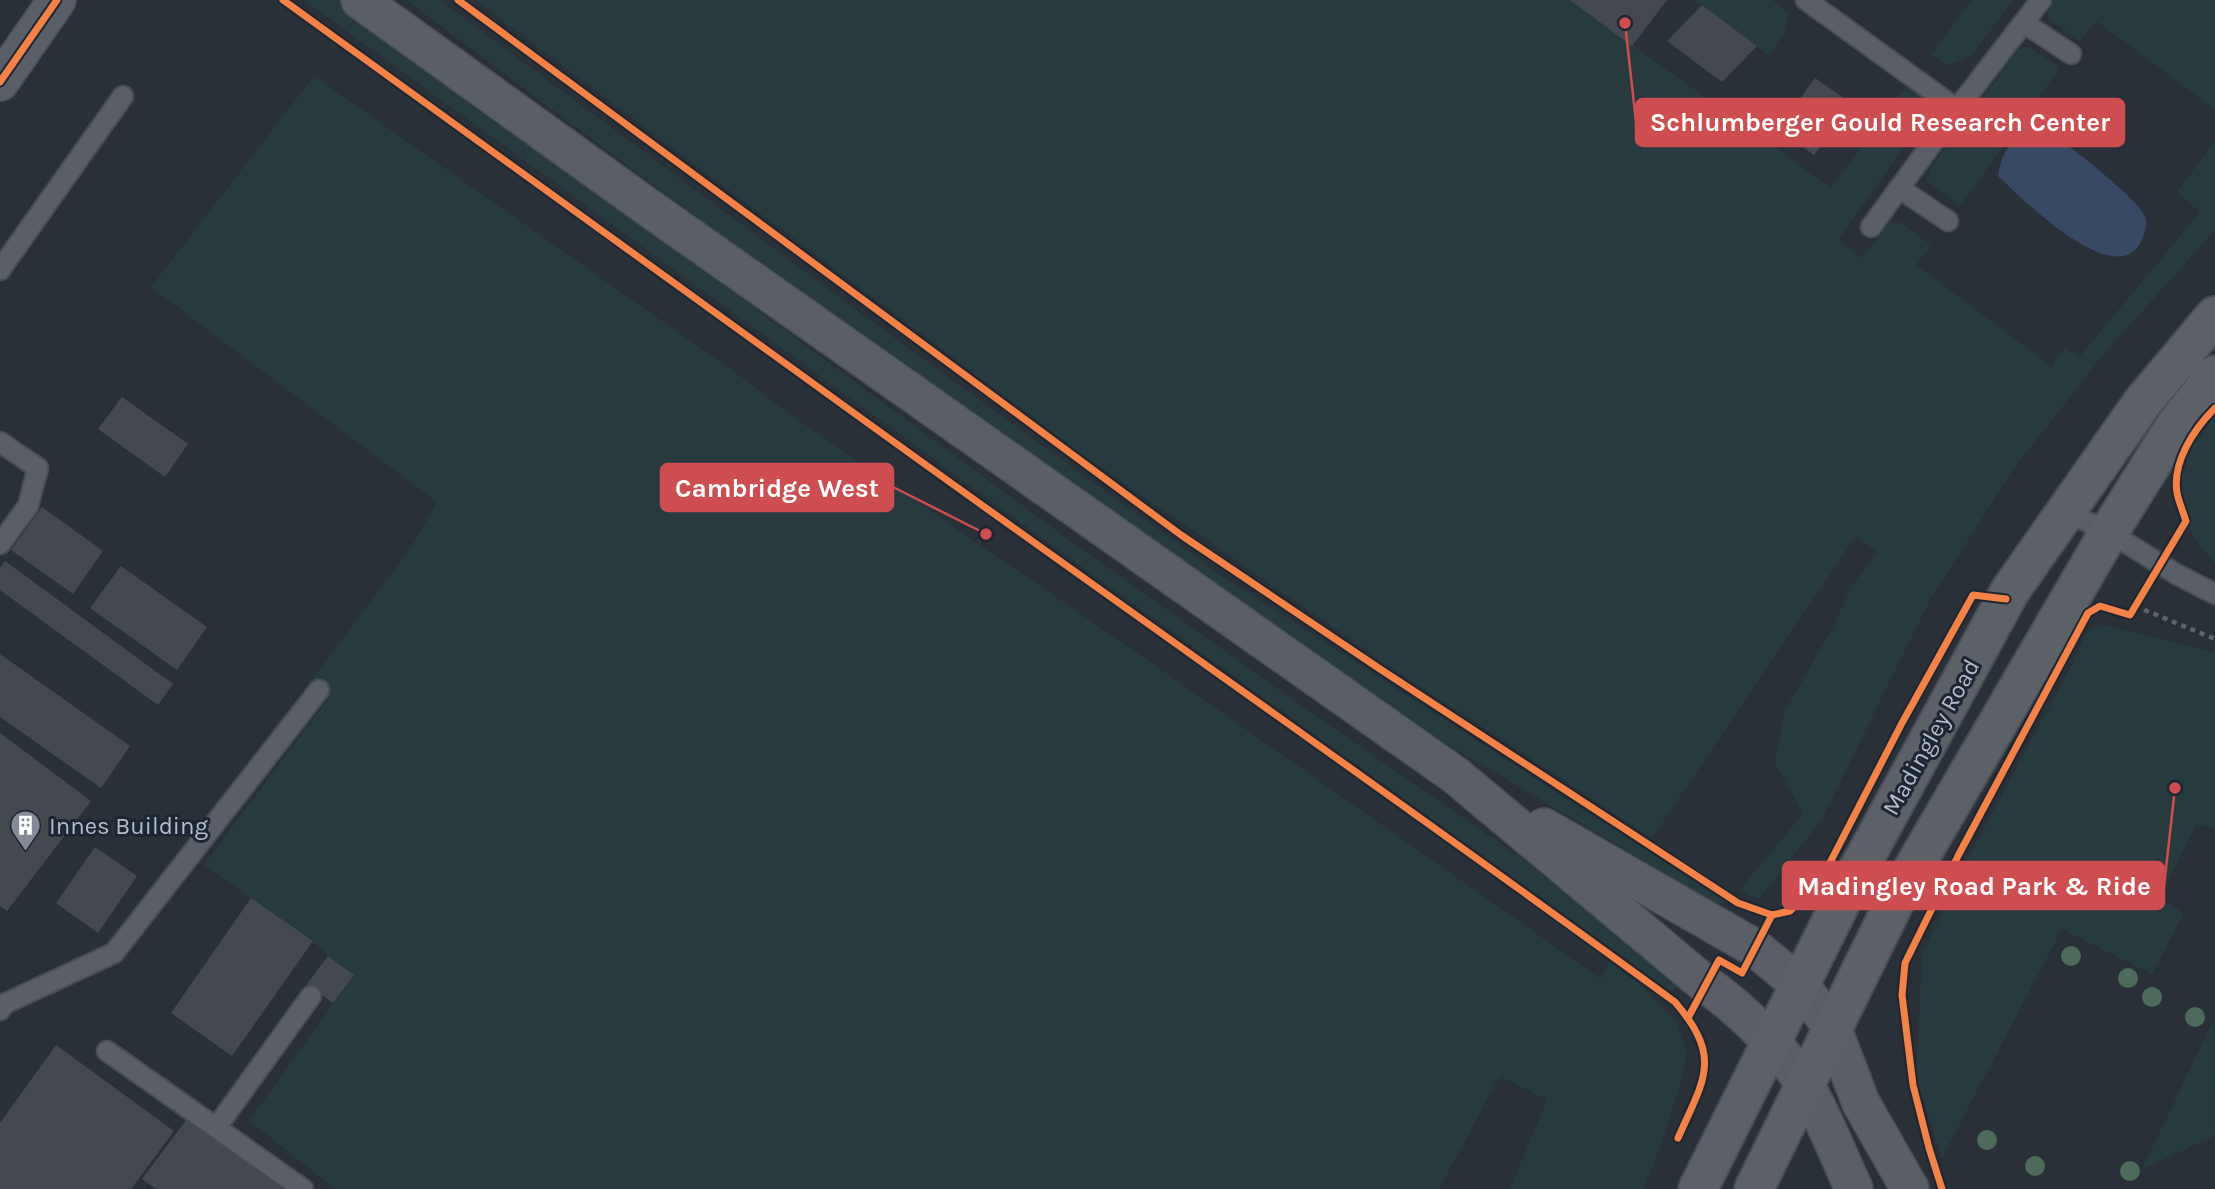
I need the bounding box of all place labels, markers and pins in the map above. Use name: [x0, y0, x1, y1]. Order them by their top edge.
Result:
callout: Schlumberger Gould Research Center: [1636, 99, 2124, 146]
callout: Cambridge West: [661, 464, 893, 511]
building icon: Innes Building: [9, 809, 43, 853]
place label: Innes Building: [49, 812, 209, 840]
callout: Madingley Road Park & Ride: [1783, 862, 2164, 909]

